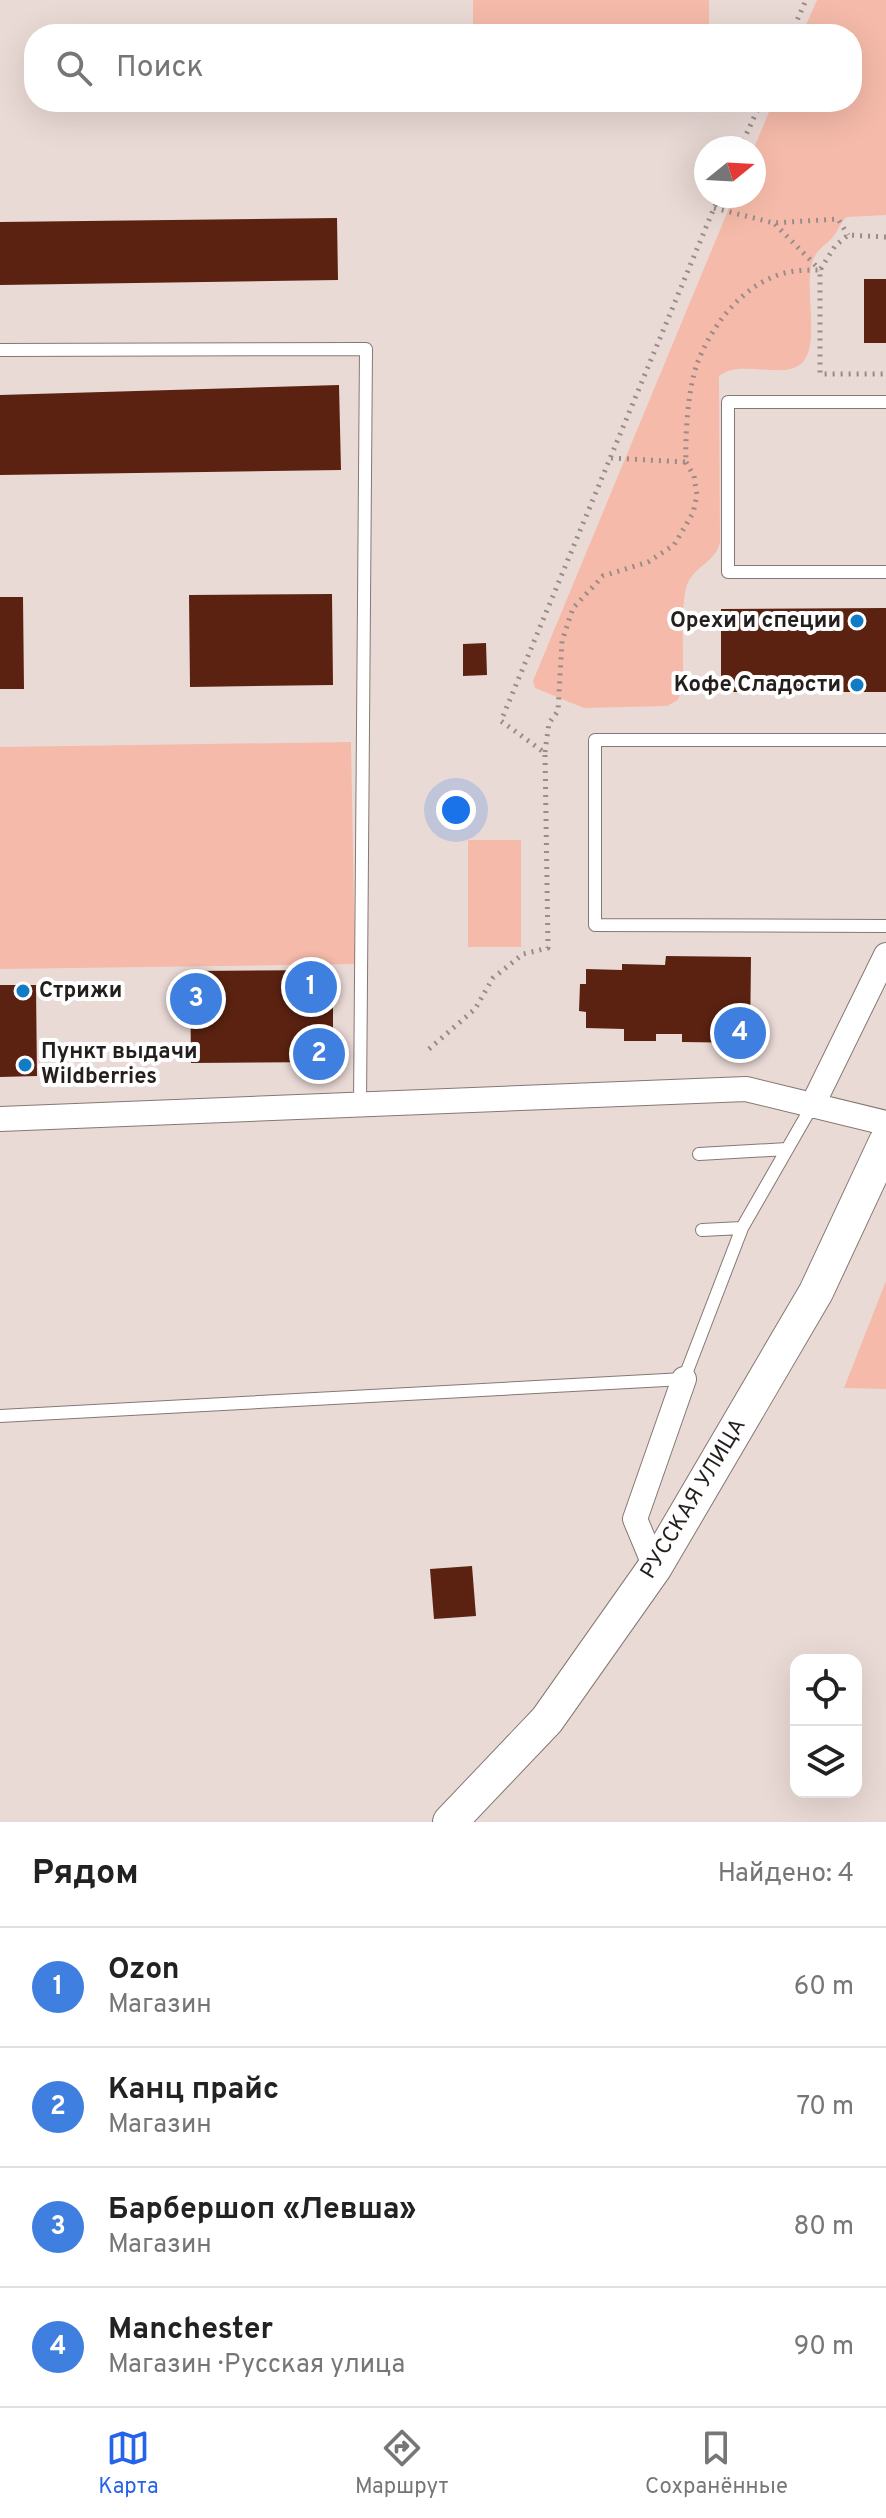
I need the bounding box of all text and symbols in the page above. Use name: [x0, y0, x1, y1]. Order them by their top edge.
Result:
search box: [24, 24, 862, 112]
icon: search: [52, 46, 96, 90]
text: Поиск: [116, 50, 204, 87]
north arrow: [694, 136, 766, 208]
place label: Орехи и специи: [670, 608, 841, 635]
marker: Орехи и специи: [848, 612, 866, 630]
place label: Кофе Сладости: [674, 672, 841, 699]
marker: Кофе Сладости: [848, 676, 866, 694]
your location: [436, 790, 476, 830]
pin: 1: [285, 957, 337, 1017]
pin: 3: [170, 969, 222, 1029]
place label: Стрижи: [39, 978, 122, 1005]
marker: Стрижи: [14, 982, 32, 1000]
pin: 4: [714, 1003, 766, 1063]
pin: 2: [293, 1024, 345, 1084]
place label: Пункт выдачи Wildberries: [41, 1039, 198, 1091]
marker: Пункт выдачи Wildberries: [16, 1056, 34, 1074]
street label: РУССКАЯ УЛИЦА: [635, 1414, 753, 1584]
map controls: [790, 1654, 862, 1798]
button: locate: [790, 1654, 862, 1726]
button: layers: [790, 1726, 862, 1798]
text: Рядом: [32, 1853, 139, 1896]
text: Найдено: 4: [718, 1858, 854, 1891]
text: Ozon: [108, 1952, 180, 1989]
text: 1: [53, 1971, 63, 2004]
text: 60 m: [794, 1971, 854, 2004]
text: Магазин: [108, 1989, 212, 2022]
text: Канц прайс: [108, 2072, 279, 2109]
text: 2: [50, 2091, 66, 2124]
text: 70 m: [796, 2091, 854, 2124]
text: Магазин: [108, 2109, 212, 2142]
text: Барбершоп «Левша»: [108, 2192, 416, 2229]
text: 3: [50, 2211, 66, 2244]
text: 80 m: [794, 2211, 854, 2244]
text: Магазин: [108, 2229, 212, 2262]
text: Manchester: [108, 2312, 273, 2349]
text: 4: [50, 2331, 66, 2364]
text: 90 m: [794, 2331, 854, 2364]
text: Магазин · Русская улица: [108, 2349, 405, 2382]
tab: Карта: [98, 2426, 159, 2501]
tab: Маршрут: [355, 2426, 449, 2501]
tab: Сохранённые: [645, 2426, 788, 2501]

